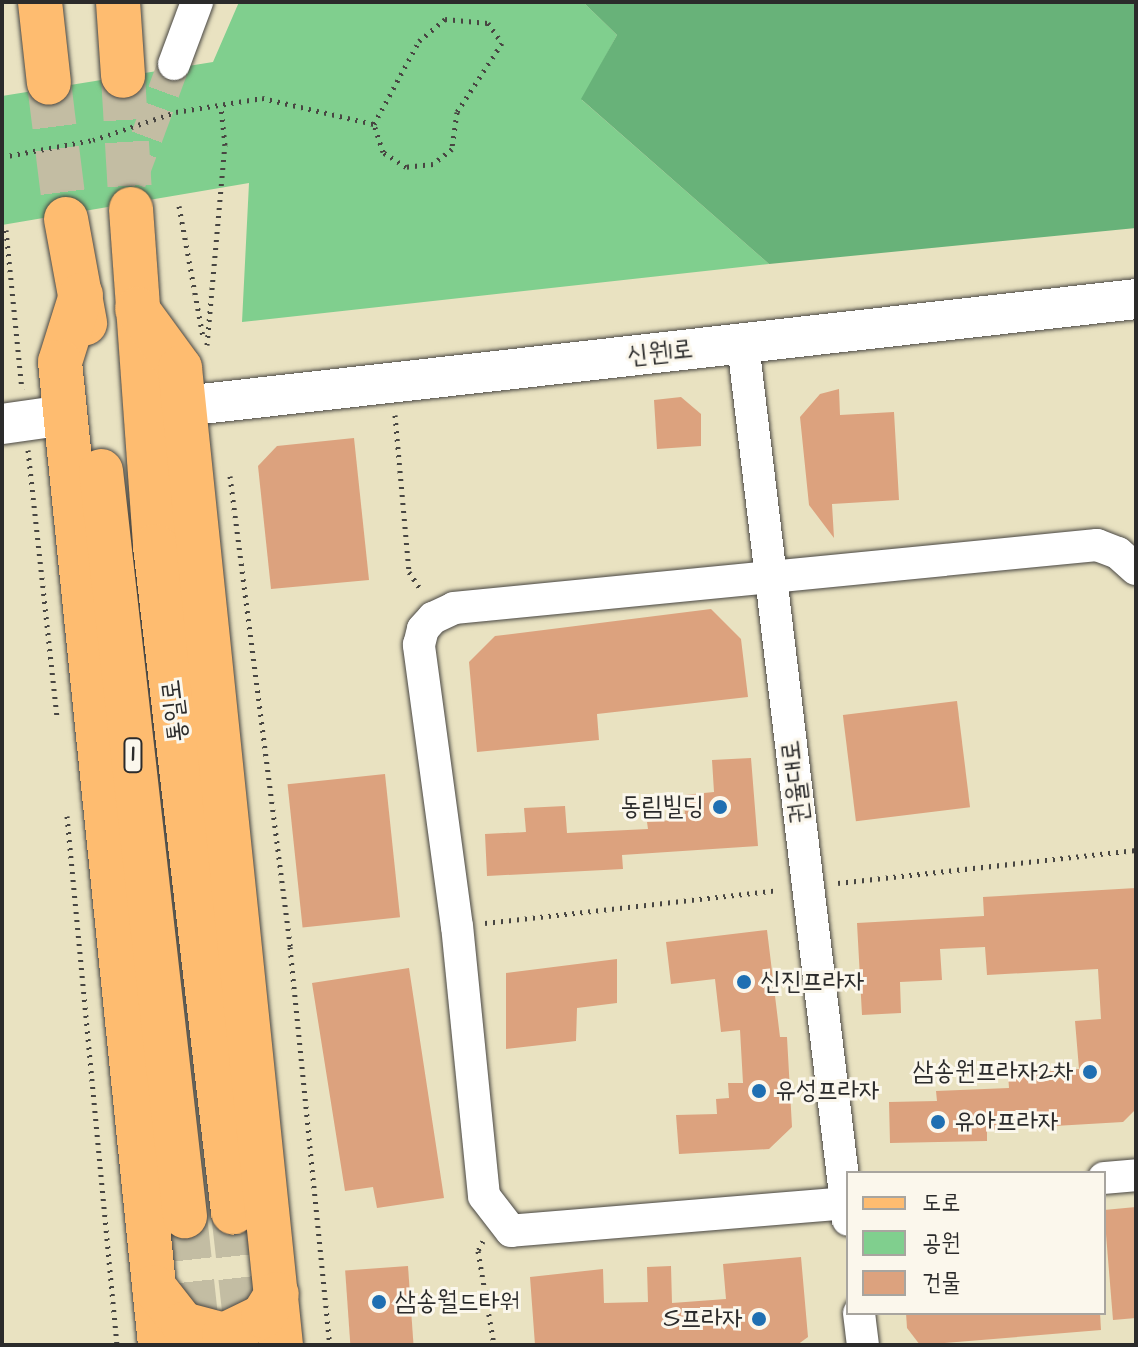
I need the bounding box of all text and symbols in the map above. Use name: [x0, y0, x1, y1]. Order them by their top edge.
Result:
street label: 신원1로: [626, 334, 694, 372]
street label: 통일로: [156, 678, 194, 744]
road number: 1: [123, 735, 143, 775]
street label: 권율대로: [775, 739, 817, 825]
place label: 동림빌딩: [620, 791, 704, 823]
marker: 동림빌딩: [711, 798, 729, 816]
place label: 신진프라자: [760, 966, 865, 998]
marker: 신진프라자: [735, 973, 753, 991]
place label: 삼송원프라자2차: [913, 1056, 1074, 1088]
marker: 삼송원프라자2차: [1081, 1063, 1099, 1081]
place label: 유성프라자: [775, 1075, 880, 1107]
marker: 유성프라자: [750, 1082, 768, 1100]
place label: 유아프라자: [954, 1106, 1059, 1138]
marker: 유아프라자: [929, 1113, 947, 1131]
legend: [846, 1171, 1106, 1315]
text: 도로: [922, 1186, 961, 1220]
text: 공원: [922, 1226, 961, 1260]
text: 건물: [922, 1266, 961, 1300]
place label: 삼송월드타워: [395, 1286, 521, 1318]
marker: 삼송월드타워: [370, 1293, 388, 1311]
place label: S프라자: [664, 1303, 743, 1335]
marker: S프라자: [750, 1310, 768, 1328]

